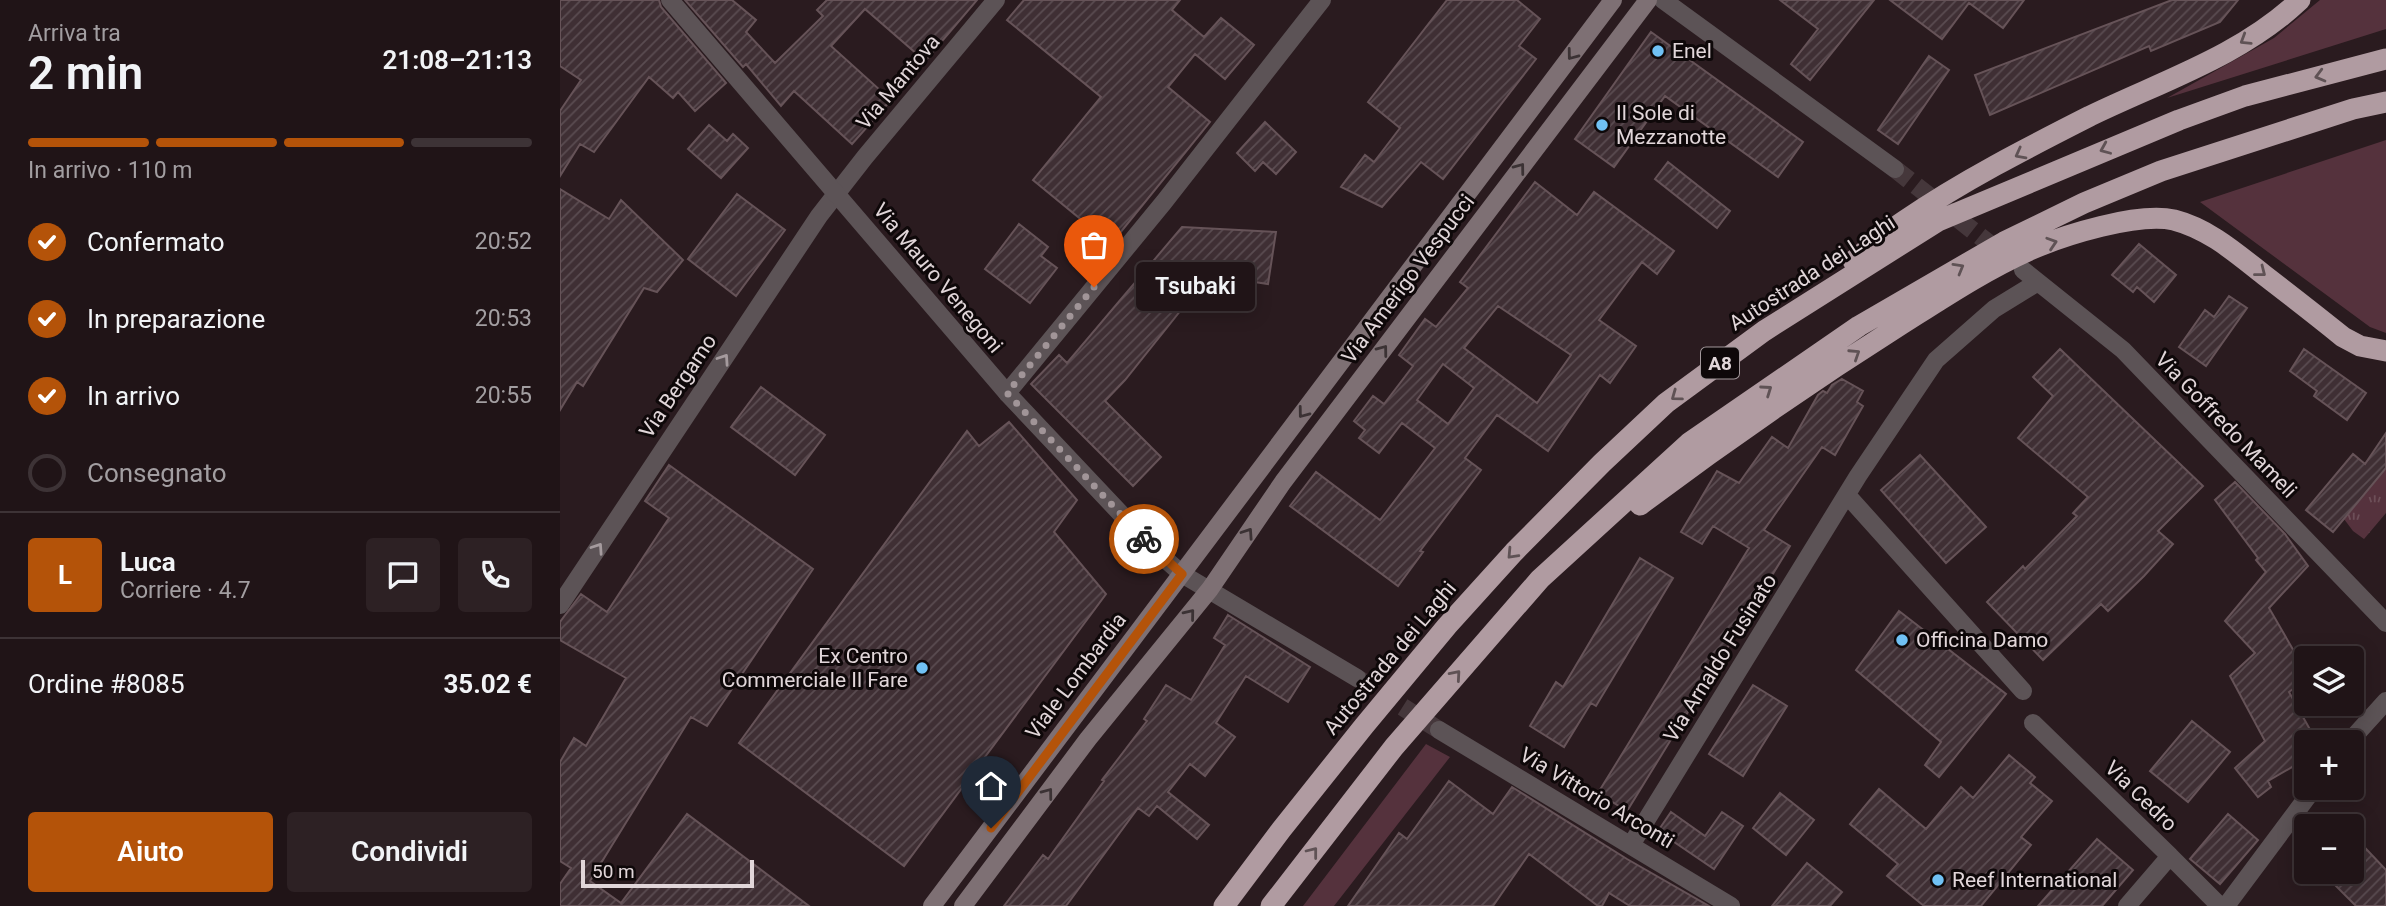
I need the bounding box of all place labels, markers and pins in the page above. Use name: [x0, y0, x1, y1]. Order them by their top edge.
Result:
place label: Enel: [1672, 39, 1712, 63]
marker: Enel: [1650, 43, 1666, 59]
place label: Il Sole di Mezzanotte: [1616, 101, 1726, 149]
marker: Il Sole di Mezzanotte: [1594, 117, 1610, 133]
pin: [1064, 215, 1124, 287]
callout: Tsubaki: [1136, 262, 1255, 312]
place label: Officina Damo: [1916, 628, 2048, 652]
marker: Officina Damo: [1894, 632, 1910, 648]
place label: Ex Centro Commerciale Il Fare: [722, 644, 908, 692]
marker: Ex Centro Commerciale Il Fare: [914, 660, 930, 676]
pin: [961, 756, 1021, 828]
place label: Reef International: [1952, 868, 2117, 892]
marker: Reef International: [1930, 872, 1946, 888]

